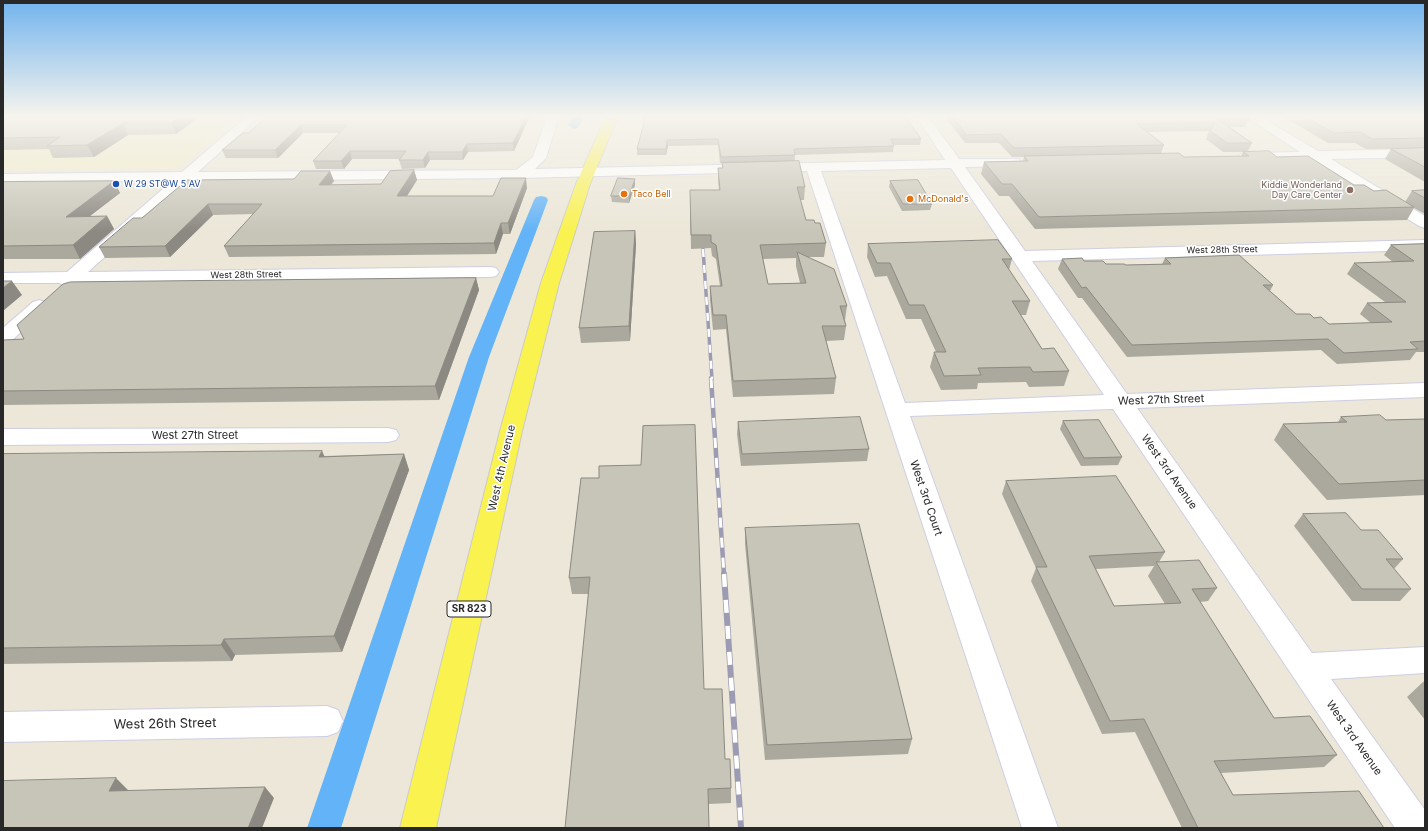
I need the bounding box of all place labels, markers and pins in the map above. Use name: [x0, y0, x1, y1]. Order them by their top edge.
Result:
marker: W 29 ST@W 5 AV: [111, 179, 121, 189]
place label: W 29 ST@W 5 AV: [124, 179, 200, 189]
place label: Kiddie Wonderland Day Care Center: [1261, 180, 1342, 201]
marker: Kiddie Wonderland Day Care Center: [1345, 185, 1355, 195]
marker: Taco Bell: [619, 189, 629, 199]
place label: Taco Bell: [632, 189, 671, 199]
marker: McDonald's: [905, 194, 915, 204]
place label: McDonald's: [918, 194, 969, 204]

